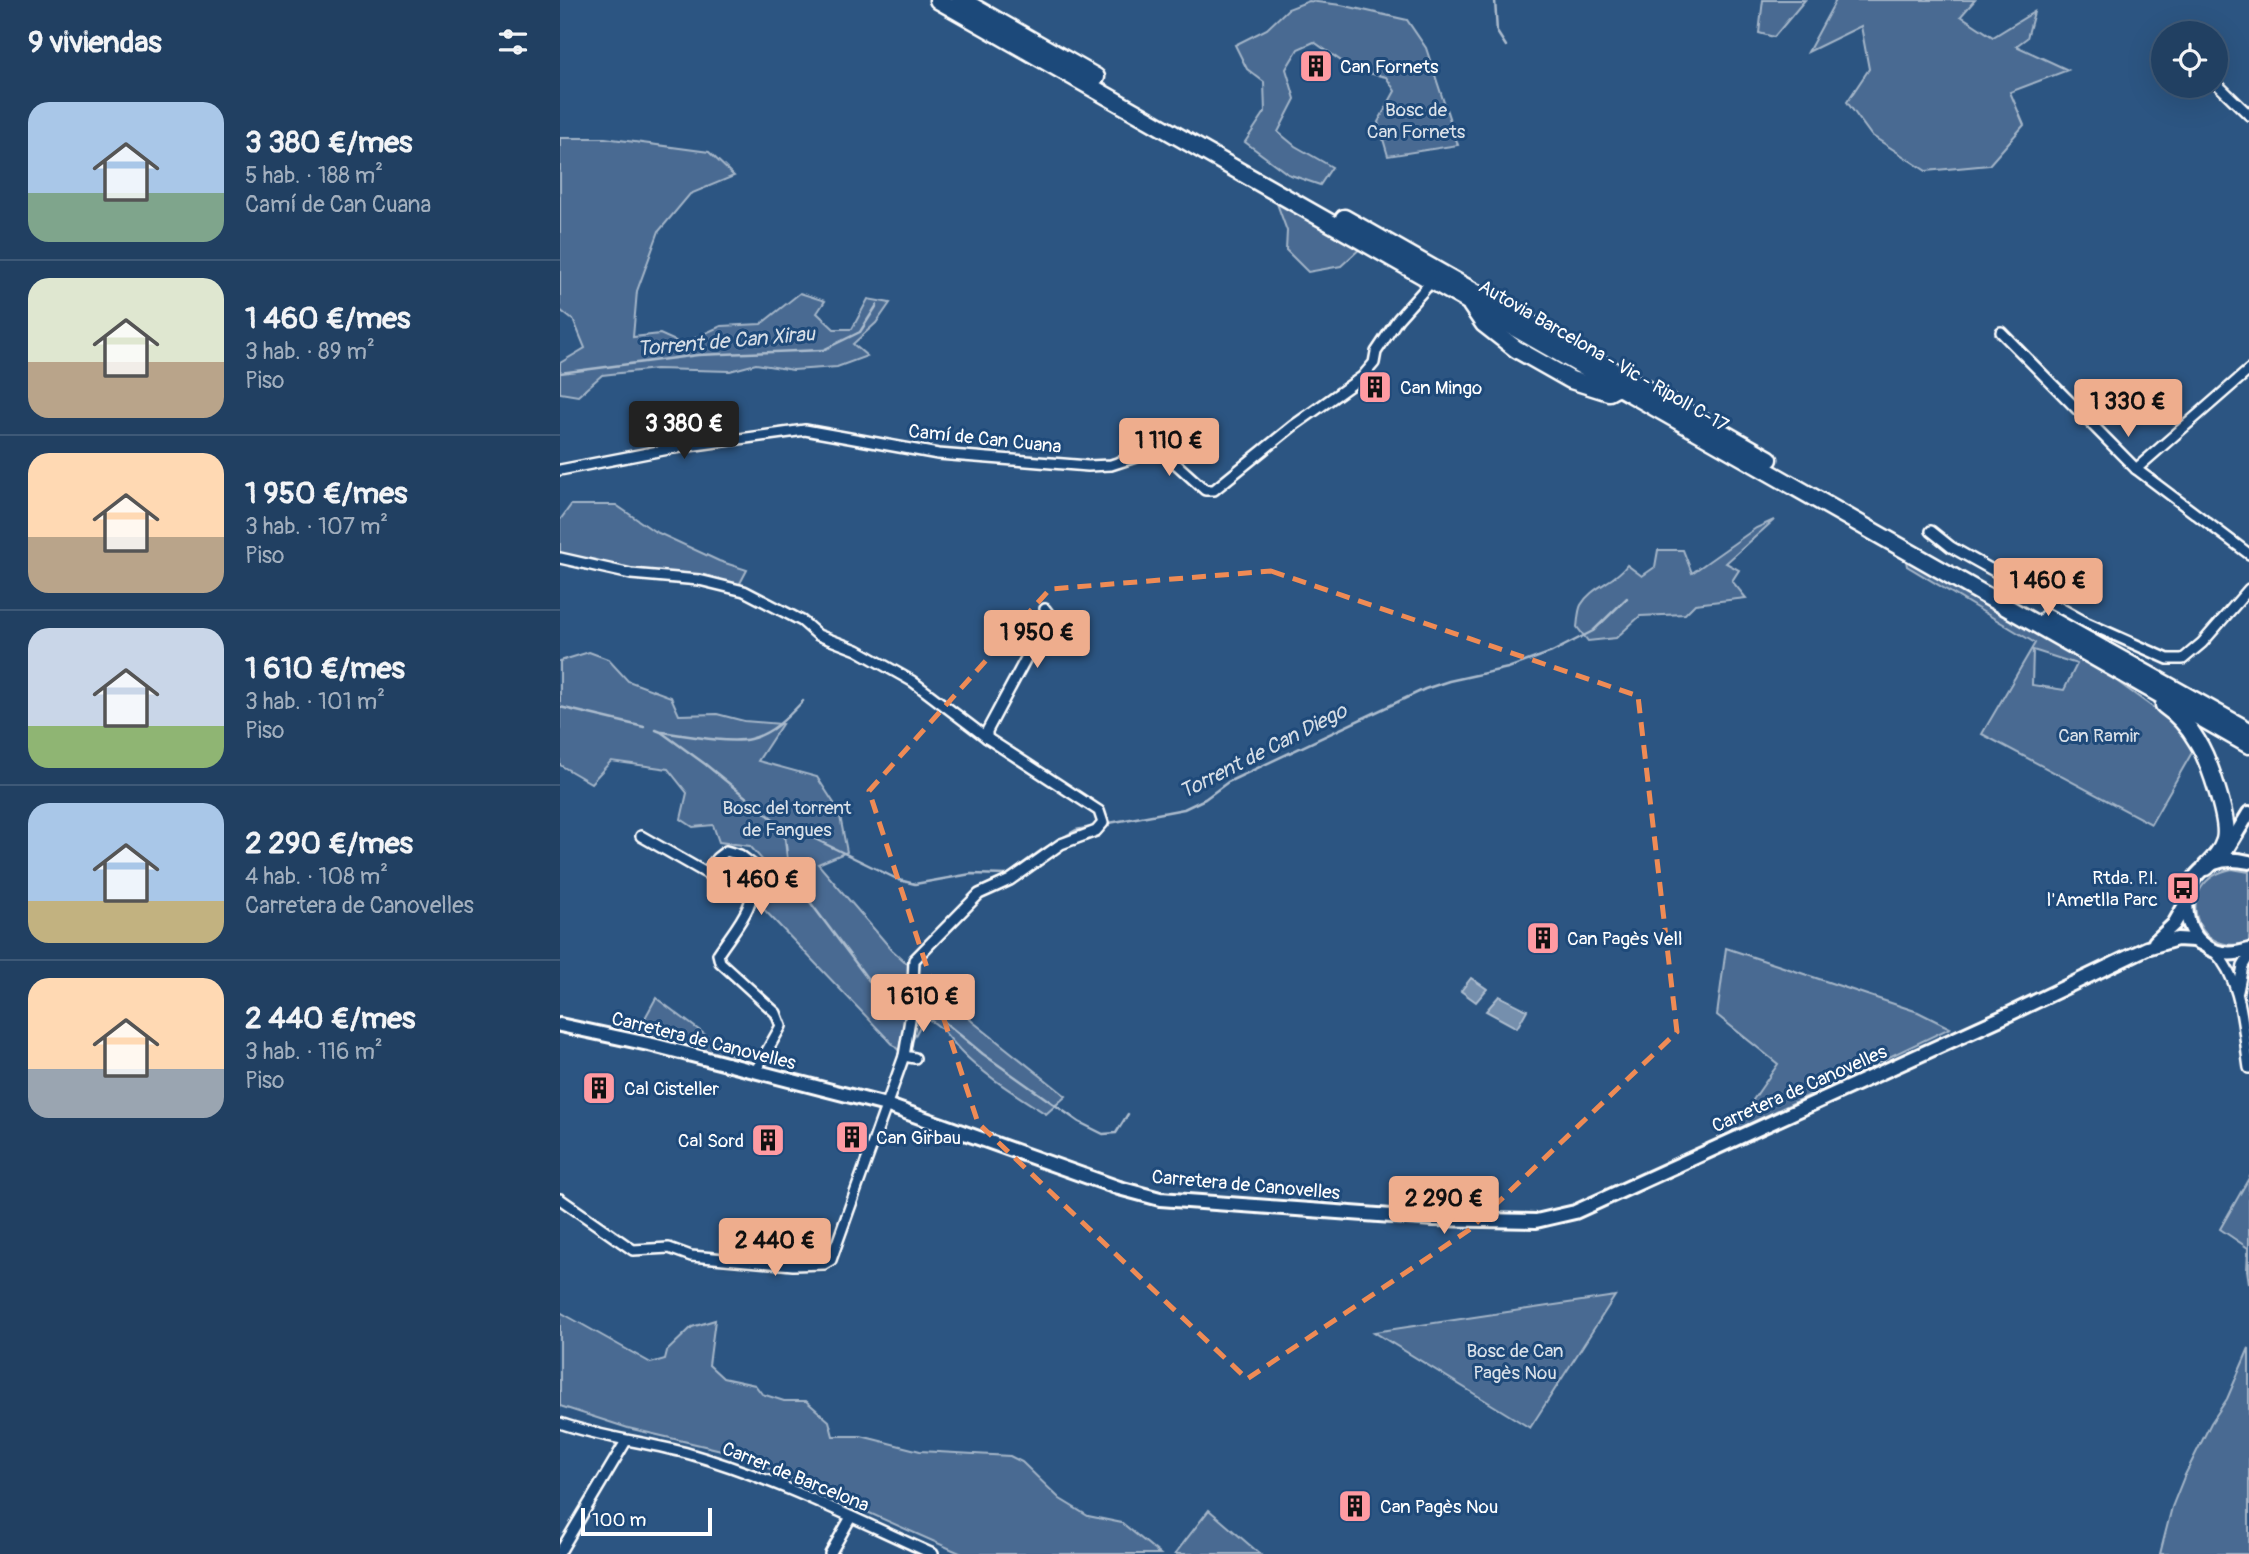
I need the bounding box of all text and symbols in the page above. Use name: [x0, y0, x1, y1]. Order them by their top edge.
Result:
map controls: [2151, 21, 2228, 98]
button: locate: [2151, 21, 2228, 98]
icon: filters: [494, 23, 532, 61]
text: 9 viviendas: [28, 24, 162, 61]
building icon: Can Fornets: [1297, 47, 1335, 85]
place label: Can Fornets: [1340, 55, 1439, 79]
park label: Bosc de Can Fornets: [1367, 98, 1466, 144]
text: 3 380 €/mes: [245, 124, 413, 161]
icon: home: [84, 130, 168, 214]
text: 5 hab. · 188 m²: [245, 161, 383, 190]
text: Camí de Can Cuana: [245, 190, 431, 219]
street label: Autovia Barcelona - Vic - Ripoll C-17: [1474, 274, 1733, 437]
text: 1 460 €/mes: [245, 300, 411, 337]
icon: home: [84, 306, 168, 390]
water label: Torrent de Can Xirau: [636, 320, 817, 363]
text: 3 hab. · 89 m²: [245, 337, 375, 366]
text: Piso: [245, 366, 284, 395]
building icon: Can Mingo: [1356, 368, 1394, 406]
place label: Can Mingo: [1400, 376, 1482, 400]
pin: 1 330 €: [2063, 380, 2193, 439]
text: 1 330 €: [2090, 387, 2166, 416]
pin: 3 380 €: [619, 402, 749, 461]
text: 3 380 €: [645, 409, 723, 438]
street label: Camí de Can Cuana: [907, 419, 1063, 459]
pin: 1 110 €: [1104, 419, 1234, 478]
text: 1 110 €: [1135, 426, 1203, 455]
text: 1 950 €/mes: [245, 475, 407, 512]
icon: home: [84, 481, 168, 565]
text: 3 hab. · 107 m²: [245, 512, 388, 541]
text: Piso: [245, 541, 284, 570]
pin: 1 460 €: [1983, 558, 2113, 618]
text: 1 460 €: [2010, 566, 2086, 595]
pin: 1 950 €: [972, 610, 1102, 670]
text: 1 950 €: [1000, 618, 1074, 647]
text: 1 610 €/mes: [245, 650, 405, 687]
icon: home: [84, 656, 168, 740]
text: 3 hab. · 101 m²: [245, 687, 385, 716]
water label: Torrent de Can Diego: [1175, 697, 1353, 805]
text: Piso: [245, 716, 284, 745]
park label: Can Ramir: [2058, 724, 2140, 748]
park label: Bosc del torrent de Fangues: [723, 796, 852, 842]
text: 2 290 €/mes: [245, 825, 413, 862]
icon: home: [84, 831, 168, 915]
pin: 1 460 €: [696, 858, 826, 917]
text: 4 hab. · 108 m²: [245, 862, 388, 891]
text: 1 460 €: [723, 865, 799, 894]
place label: Rtda. P.I. l'Ametlla Parc: [2047, 866, 2158, 912]
bus stop icon: Rtda. P.I. l'Ametlla Parc: [2164, 869, 2202, 907]
text: Carretera de Canovelles: [245, 891, 474, 920]
building icon: Can Pagès Vell: [1524, 919, 1562, 957]
place label: Can Pagès Vell: [1567, 927, 1683, 951]
pin: 1 610 €: [858, 974, 988, 1034]
text: 1 610 €: [887, 982, 959, 1011]
text: 2 440 €/mes: [245, 1000, 416, 1037]
icon: home: [84, 1006, 168, 1090]
street label: Carretera de Canovelles: [609, 1006, 799, 1076]
text: 3 hab. · 116 m²: [245, 1037, 383, 1066]
street label: Carretera de Canovelles: [1708, 1039, 1891, 1138]
text: Piso: [245, 1066, 284, 1095]
building icon: Cal Cisteller: [580, 1069, 618, 1107]
place label: Cal Cisteller: [624, 1077, 719, 1101]
building icon: Can Girbau: [833, 1118, 871, 1156]
building icon: Cal Sord: [749, 1121, 787, 1159]
place label: Can Girbau: [876, 1126, 961, 1150]
place label: Cal Sord: [678, 1129, 744, 1153]
street label: Carretera de Canovelles: [1151, 1165, 1342, 1205]
pin: 2 290 €: [1379, 1176, 1509, 1236]
text: 2 290 €: [1405, 1184, 1483, 1213]
pin: 2 440 €: [710, 1218, 840, 1278]
text: 2 440 €: [735, 1226, 815, 1255]
park label: Bosc de Can Pagès Nou: [1467, 1339, 1563, 1385]
street label: Carrer de Barcelona: [719, 1436, 873, 1517]
building icon: Can Pagès Nou: [1336, 1487, 1374, 1525]
place label: Can Pagès Nou: [1380, 1495, 1498, 1519]
scale bar: [581, 1505, 712, 1537]
text: 100 m: [592, 1508, 646, 1532]

